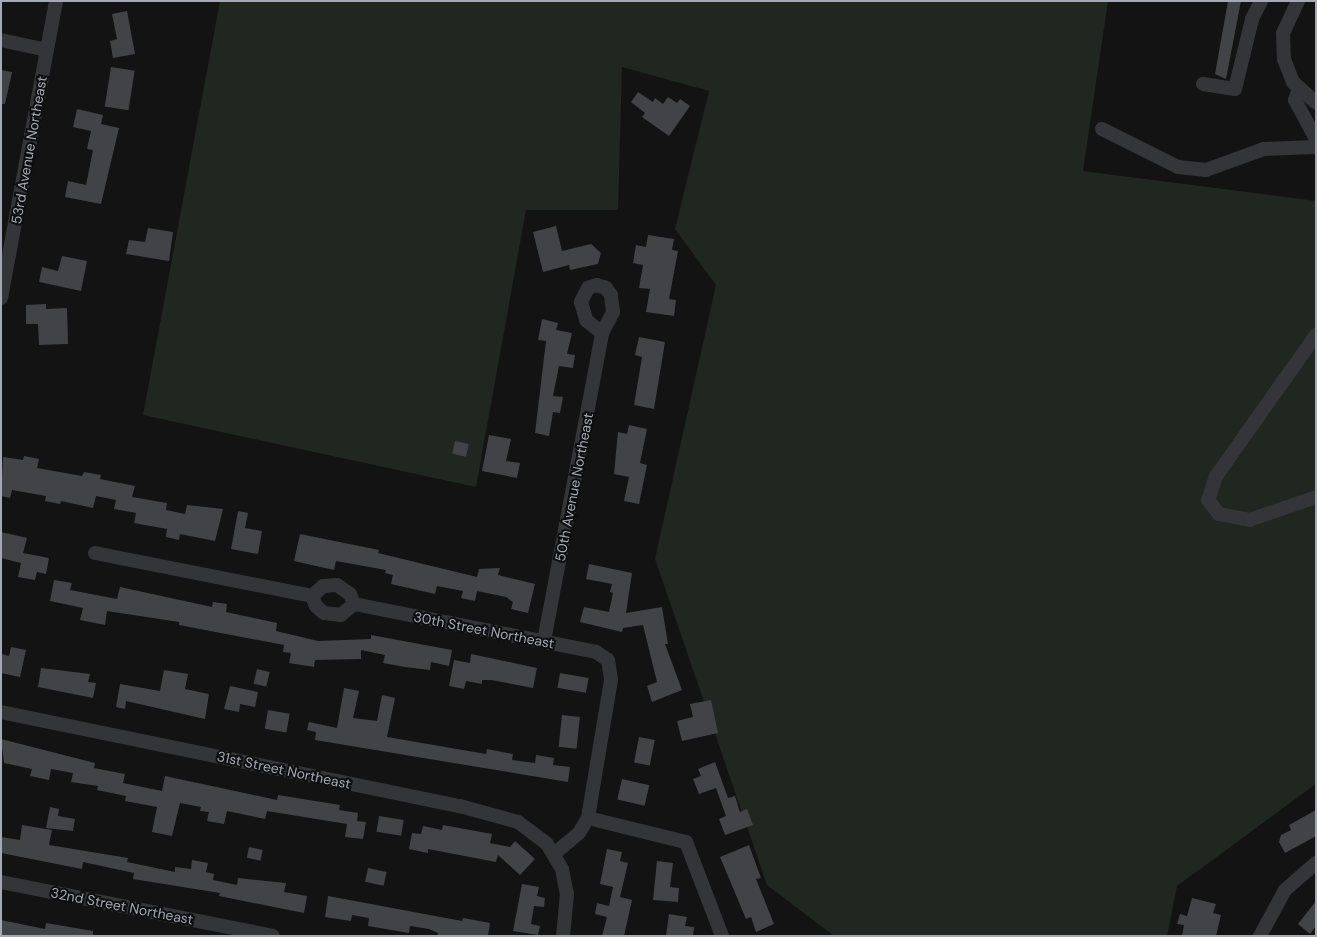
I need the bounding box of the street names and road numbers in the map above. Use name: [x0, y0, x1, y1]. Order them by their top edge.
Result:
street label: 53rd Avenue Northeast: [8, 75, 50, 225]
street label: 50th Avenue Northeast: [551, 411, 597, 563]
street label: 30th Street Northeast: [412, 608, 556, 652]
street label: 31st Street Northeast: [216, 748, 352, 792]
street label: 32nd Street Northeast: [49, 884, 195, 928]

